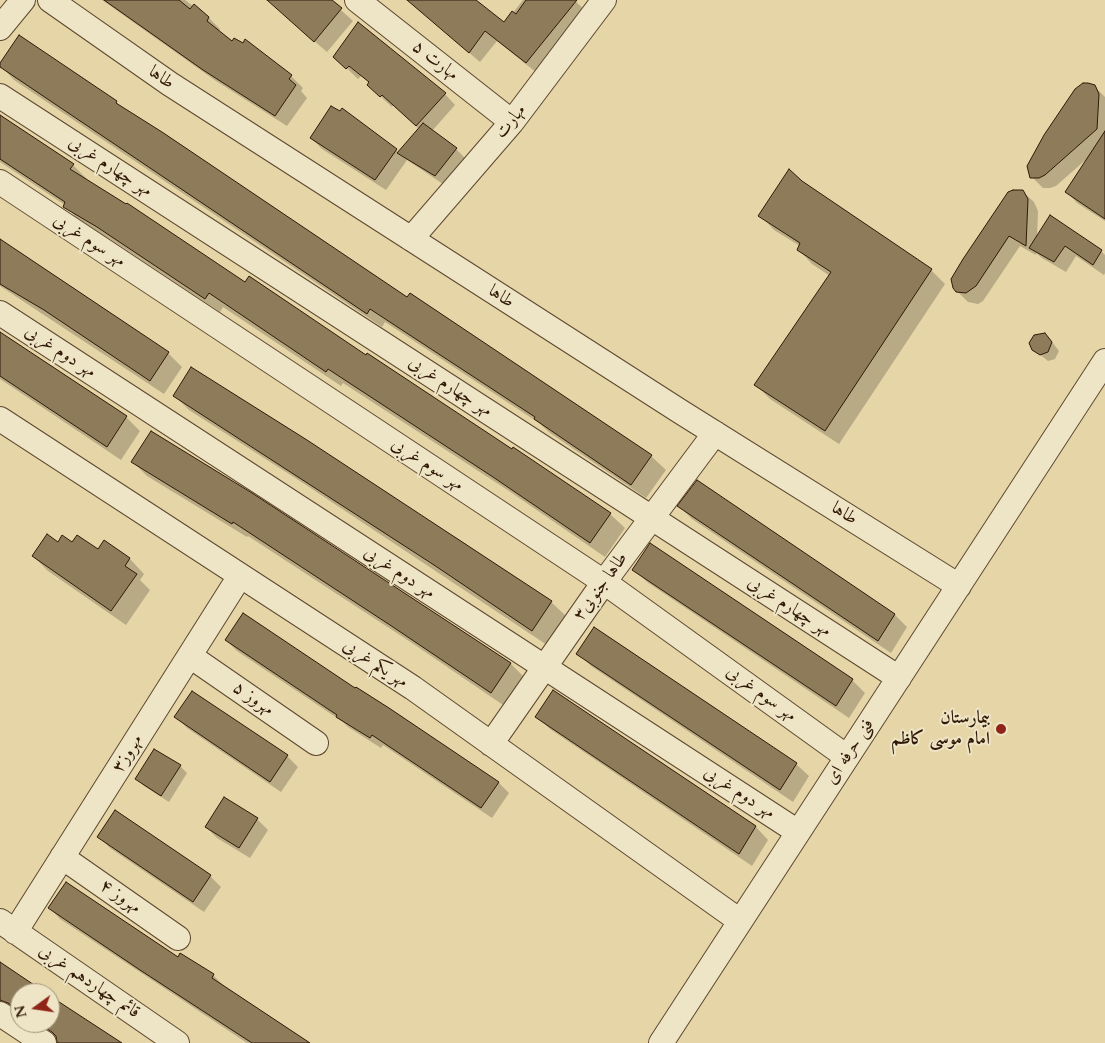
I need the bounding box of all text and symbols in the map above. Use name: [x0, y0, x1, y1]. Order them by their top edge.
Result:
street label: مهارت ۵: [408, 36, 462, 86]
street label: طاها: [144, 62, 178, 94]
street label: مهارت: [491, 101, 531, 143]
street label: مهر چهارم غربی: [64, 132, 156, 202]
street label: مهر سوم غربی: [49, 210, 129, 272]
street label: طاها: [484, 281, 518, 313]
street label: مهر دوم غربی: [20, 321, 100, 383]
street label: مهر چهارم غربی: [404, 352, 496, 422]
street label: مهر سوم غربی: [387, 434, 467, 496]
street label: طاها: [827, 498, 861, 530]
street label: مهر دوم غربی: [359, 542, 439, 604]
street label: طاها جنوبی۳: [569, 549, 633, 625]
street label: مهر چهارم غربی: [743, 572, 835, 642]
street label: مهر یکم غربی: [338, 635, 412, 693]
street label: مهر سوم غربی: [722, 661, 800, 727]
street label: مهروز ۵: [228, 677, 278, 721]
place label: بیمارستان امام موسی کاظم: [891, 708, 990, 751]
street label: فنی حرفه ای: [821, 715, 879, 789]
marker: بیمارستان امام موسی کاظم: [994, 722, 1008, 736]
street label: مهروز۳: [108, 731, 148, 777]
street label: مهر دوم غربی: [699, 762, 779, 824]
street label: مهروز ۴: [95, 875, 145, 919]
street label: قائم چهاردهم غربی: [34, 940, 144, 1024]
north arrow: [10, 983, 60, 1033]
text: N: [10, 1003, 32, 1020]

